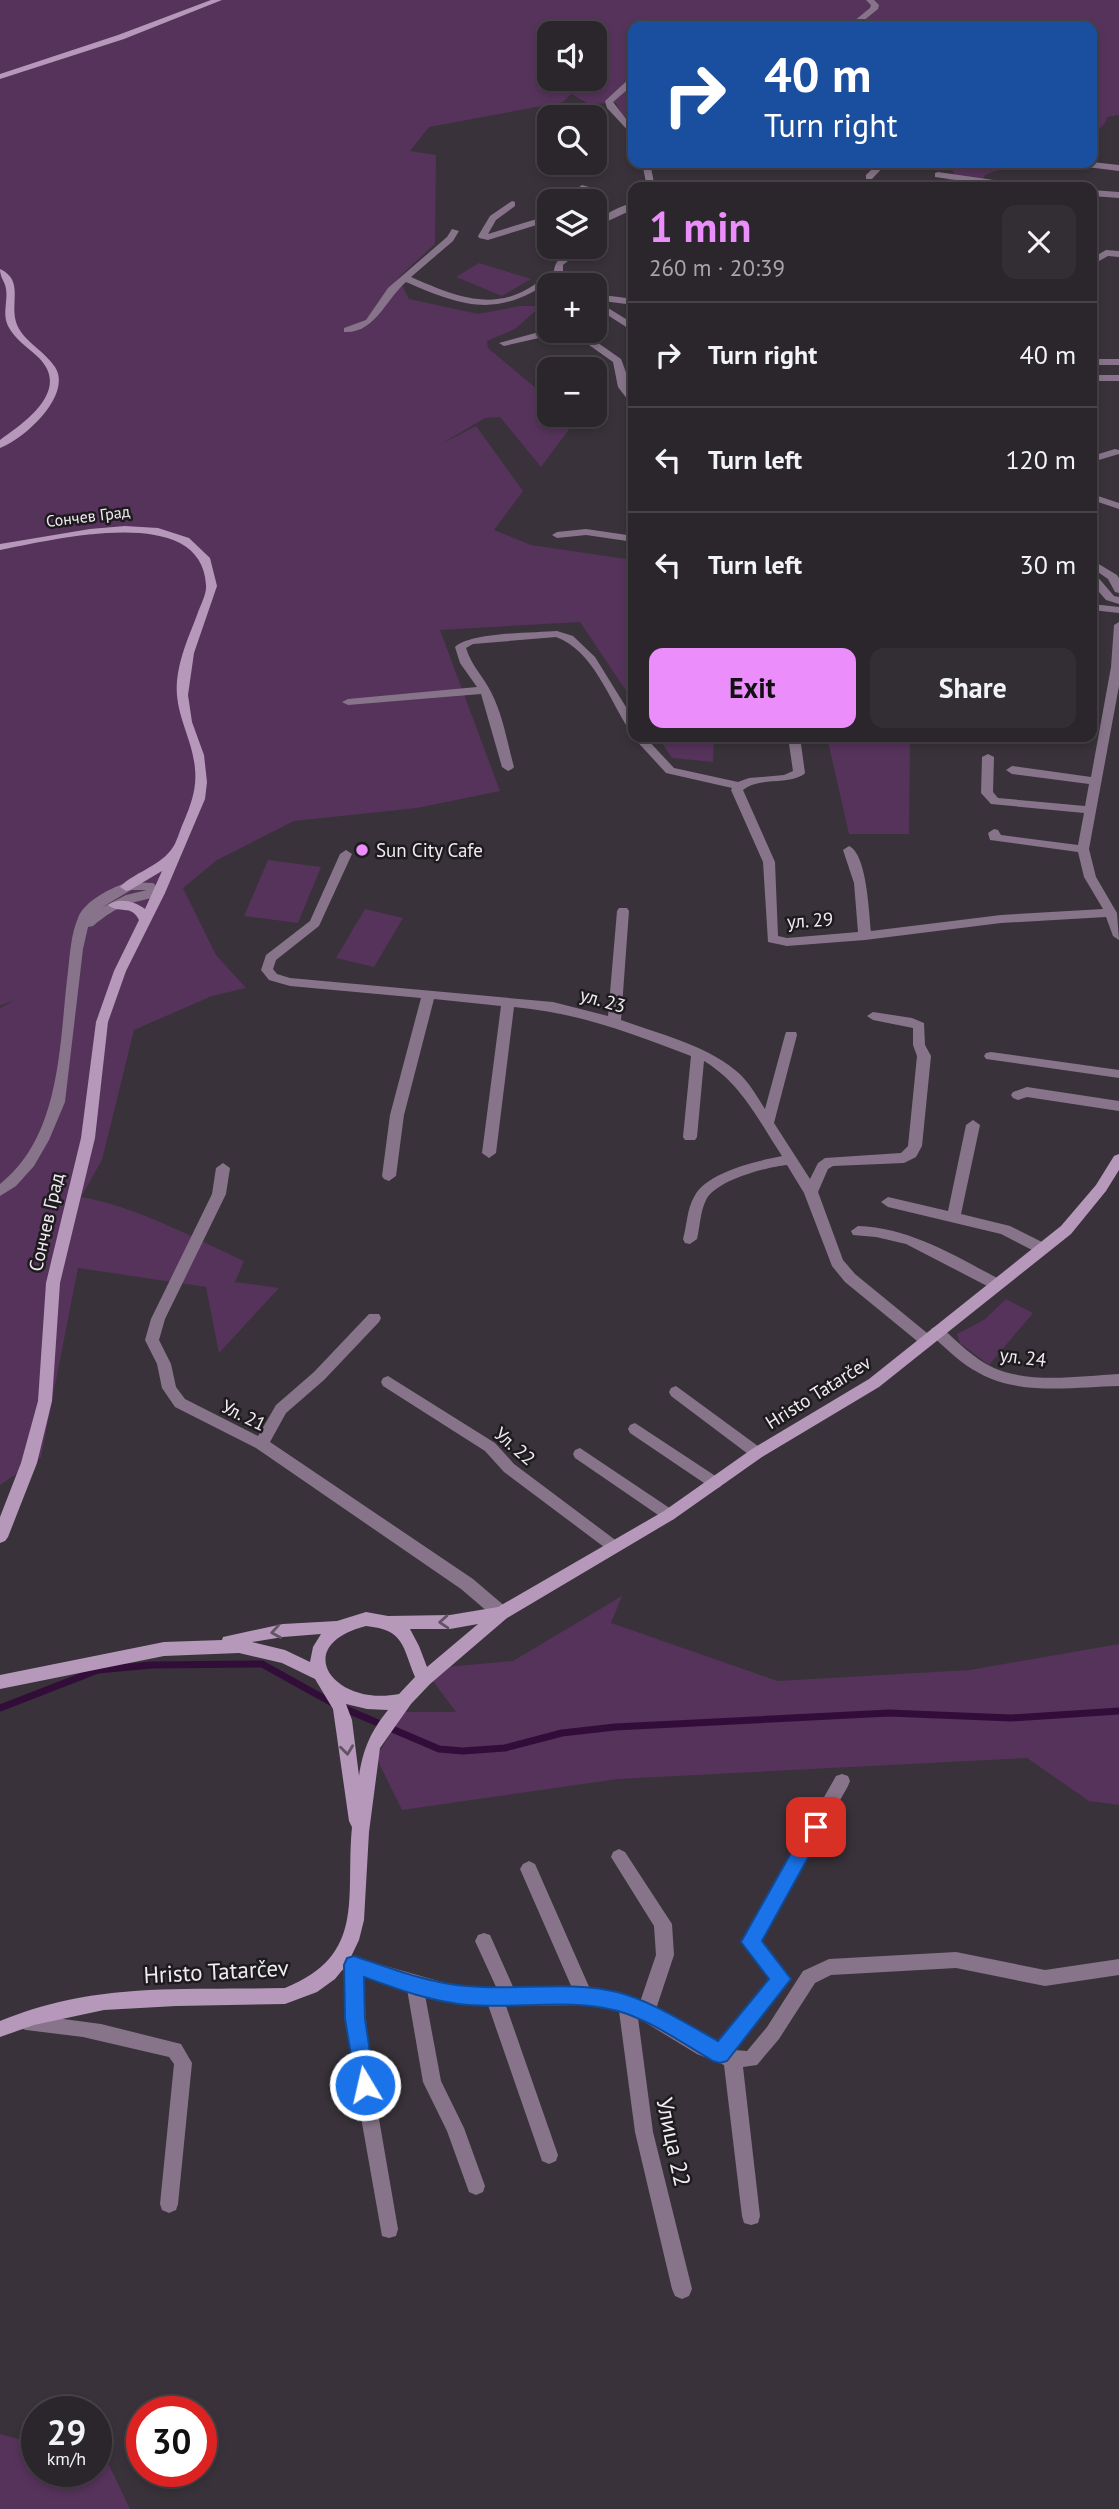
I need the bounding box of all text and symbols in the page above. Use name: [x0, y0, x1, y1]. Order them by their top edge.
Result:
map controls: [537, 21, 607, 427]
button: sound: [537, 21, 607, 91]
text: 40 m: [764, 42, 871, 106]
icon: right: [649, 49, 740, 140]
text: Turn right: [764, 104, 898, 146]
button: search: [537, 105, 607, 175]
button: layers: [537, 189, 607, 259]
text: 1 min: [649, 199, 751, 254]
button: close: [1002, 205, 1076, 279]
text: 260 m · 20:39: [649, 253, 785, 282]
button: +: [537, 273, 607, 343]
icon: right: [649, 336, 687, 374]
text: Turn right: [708, 338, 817, 371]
text: 40 m: [1020, 338, 1076, 371]
button: −: [537, 357, 607, 427]
icon: left: [649, 441, 687, 479]
text: Turn left: [708, 443, 802, 476]
text: 120 m: [1005, 443, 1076, 476]
street label: Сончев Град: [45, 501, 132, 531]
icon: left: [649, 546, 687, 584]
text: Turn left: [708, 548, 802, 581]
text: 30 m: [1020, 548, 1076, 581]
button: Exit: [649, 648, 856, 728]
button: Share: [870, 648, 1076, 728]
place label: Sun City Cafe: [376, 838, 483, 862]
marker: Sun City Cafe: [354, 842, 370, 858]
street label: ул. 29: [786, 907, 834, 933]
street label: ул. 23: [577, 982, 629, 1018]
street label: Сончев Град: [23, 1170, 69, 1274]
street label: ул. 24: [998, 1342, 1048, 1372]
street label: Hristo Tatarčev: [761, 1350, 875, 1434]
street label: Ул. 21: [218, 1394, 270, 1436]
street label: Ул. 22: [489, 1422, 541, 1470]
one-way arrow: [438, 1614, 449, 1629]
one-way arrow: [270, 1624, 282, 1639]
one-way arrow: [340, 1744, 355, 1756]
pin: [786, 1797, 846, 1857]
icon: arrive: [797, 1808, 835, 1846]
street label: Hristo Tatarčev: [143, 1953, 289, 1989]
position arrow: [328, 2048, 402, 2122]
street label: Улица 22: [650, 2095, 698, 2189]
speed limit sign: 30: [126, 2396, 217, 2487]
text: 29: [47, 2409, 86, 2455]
text: km/h: [47, 2447, 86, 2470]

